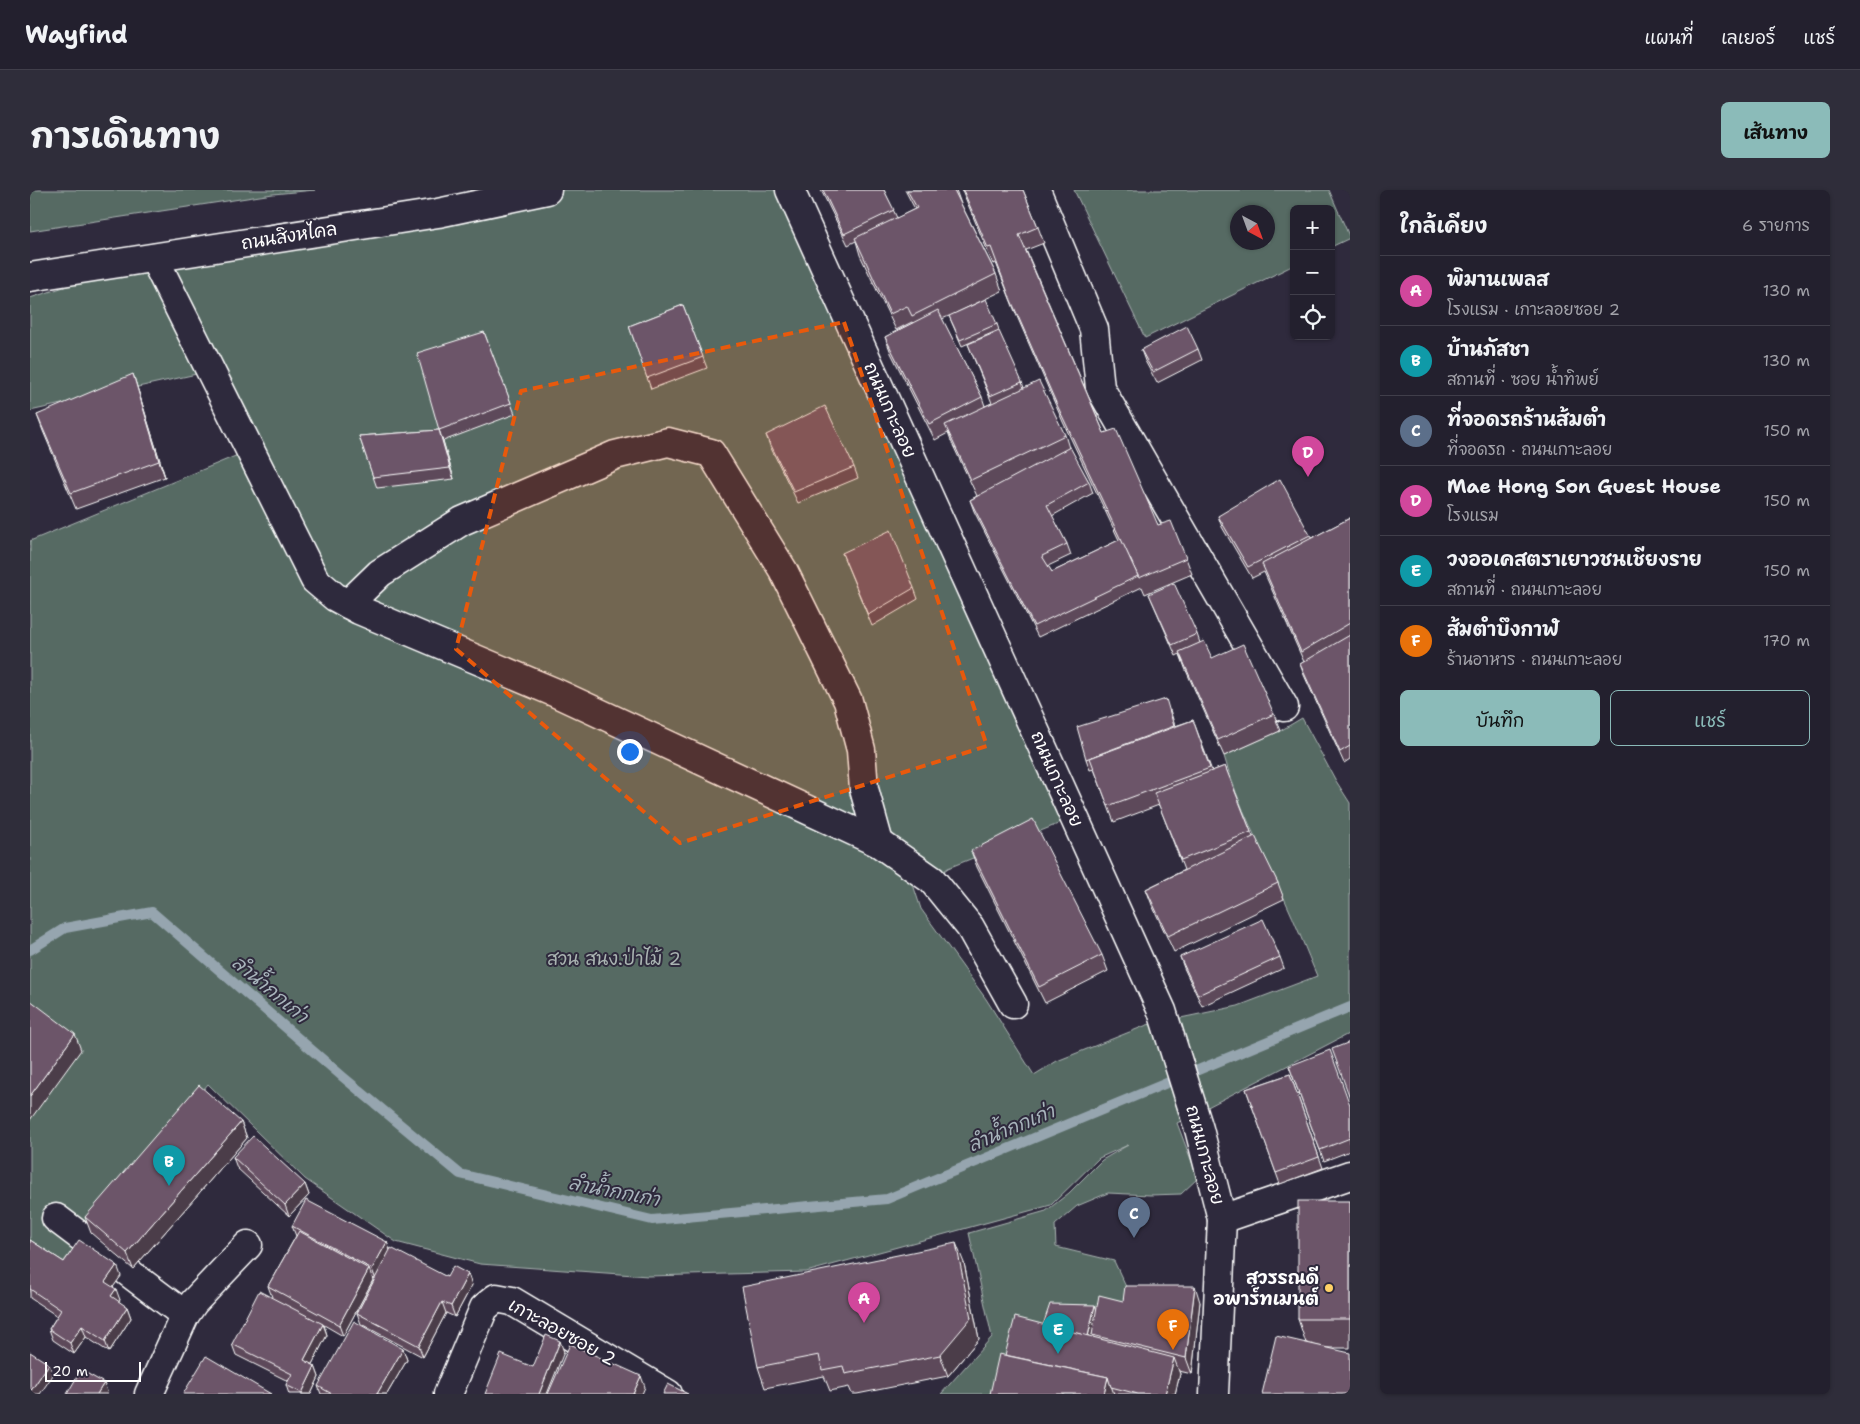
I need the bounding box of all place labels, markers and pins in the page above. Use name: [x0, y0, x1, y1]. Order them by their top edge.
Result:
pin: D: [1292, 436, 1324, 477]
pin: B: [153, 1145, 185, 1186]
pin: C: [1118, 1197, 1150, 1238]
place label: สุวรรณดี อพาร์ทเมนต์: [1213, 1266, 1319, 1311]
pin: A: [848, 1282, 880, 1323]
marker: สุวรรณดี อพาร์ทเมนต์: [1323, 1282, 1335, 1294]
pin: F: [1157, 1309, 1189, 1350]
pin: E: [1042, 1313, 1074, 1354]

